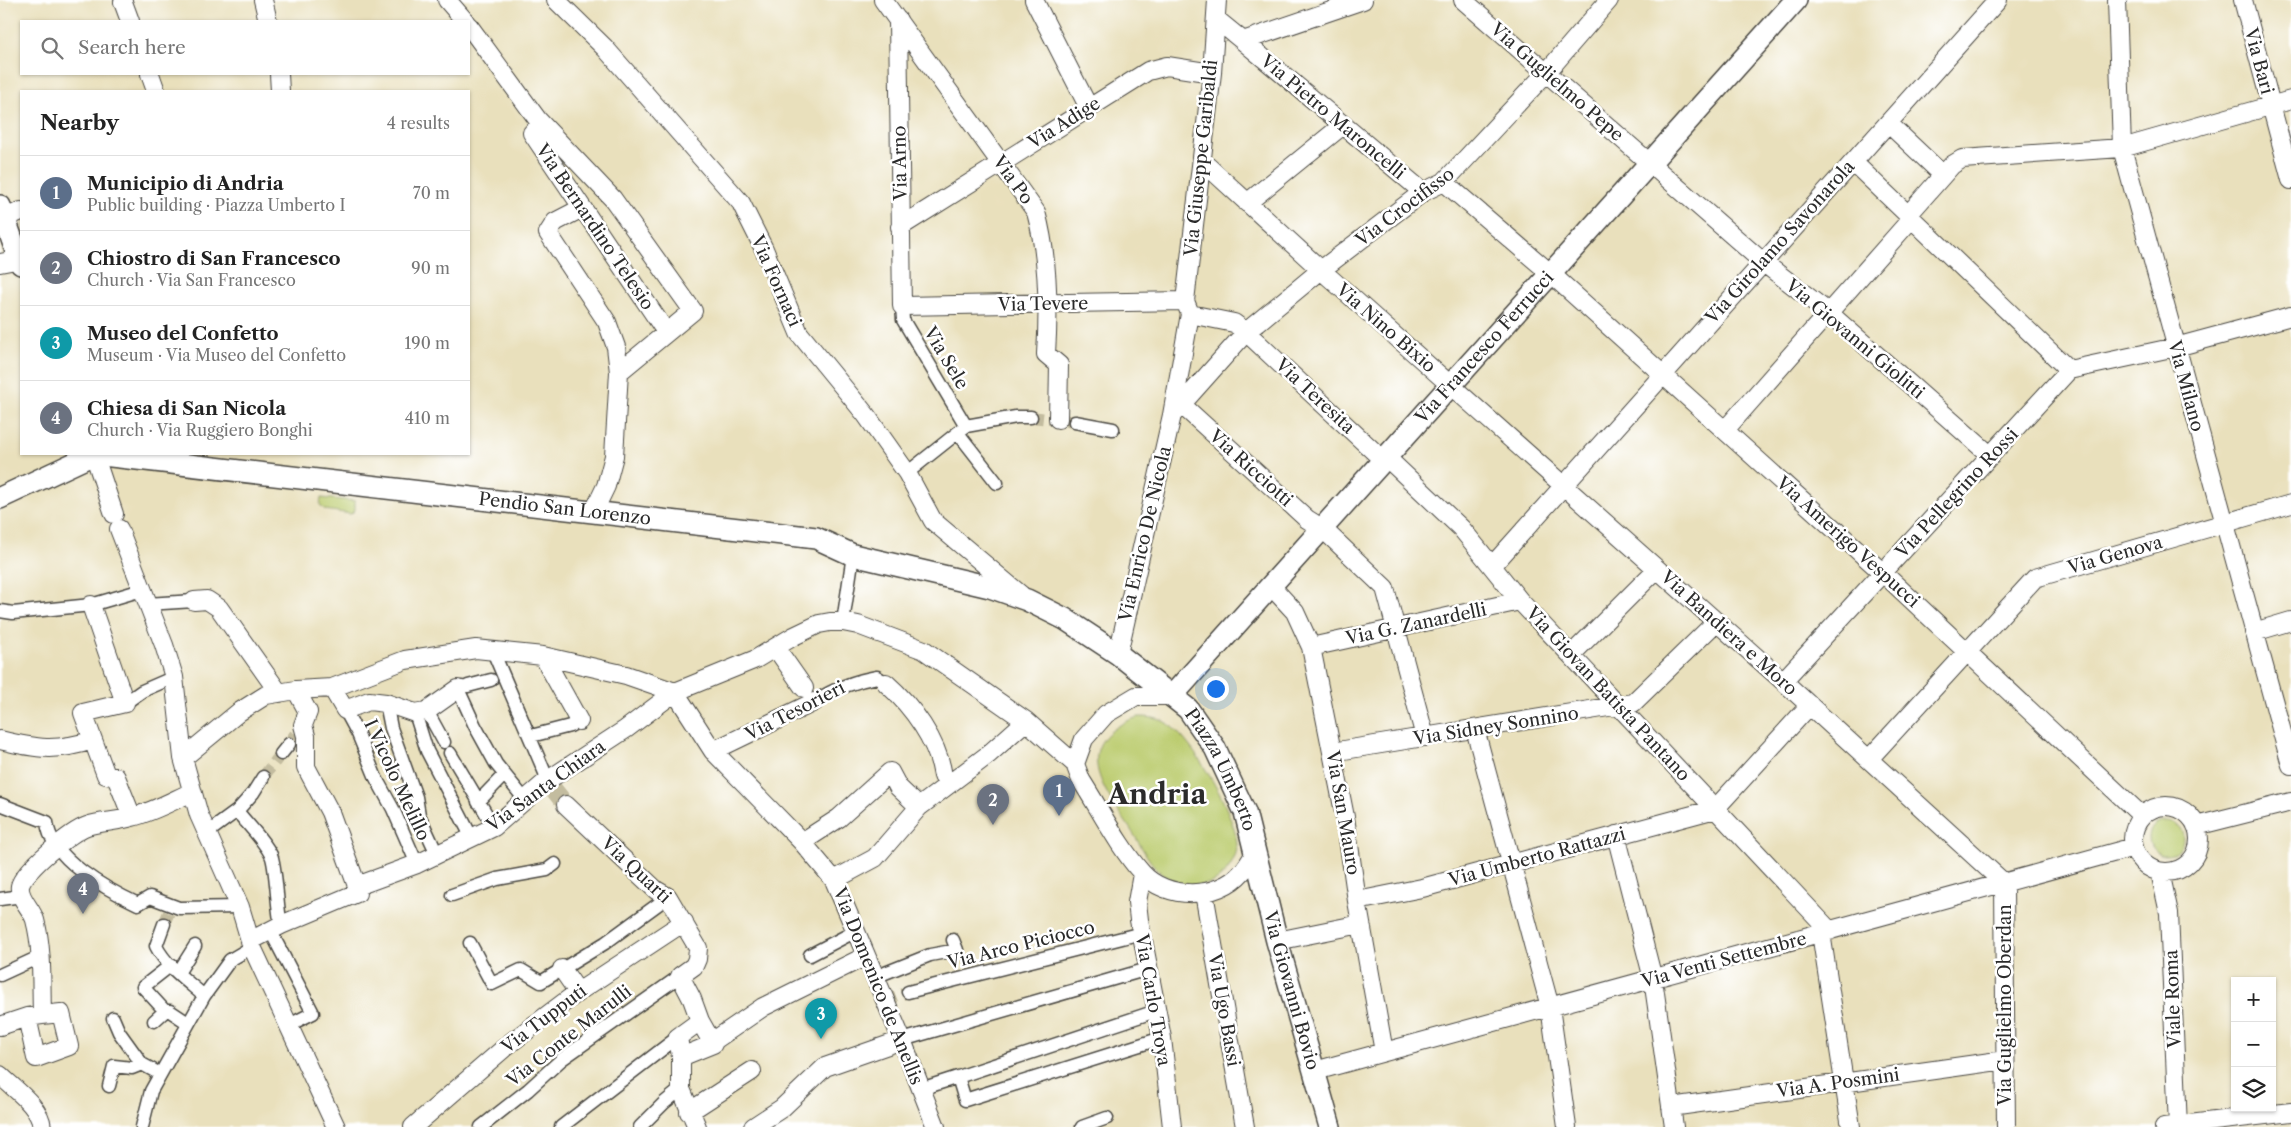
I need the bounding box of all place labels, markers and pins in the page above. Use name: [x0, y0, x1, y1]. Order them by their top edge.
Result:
pin: 1: [1043, 775, 1075, 816]
pin: 2: [977, 784, 1009, 825]
pin: 4: [67, 873, 99, 914]
pin: 3: [805, 998, 837, 1039]

